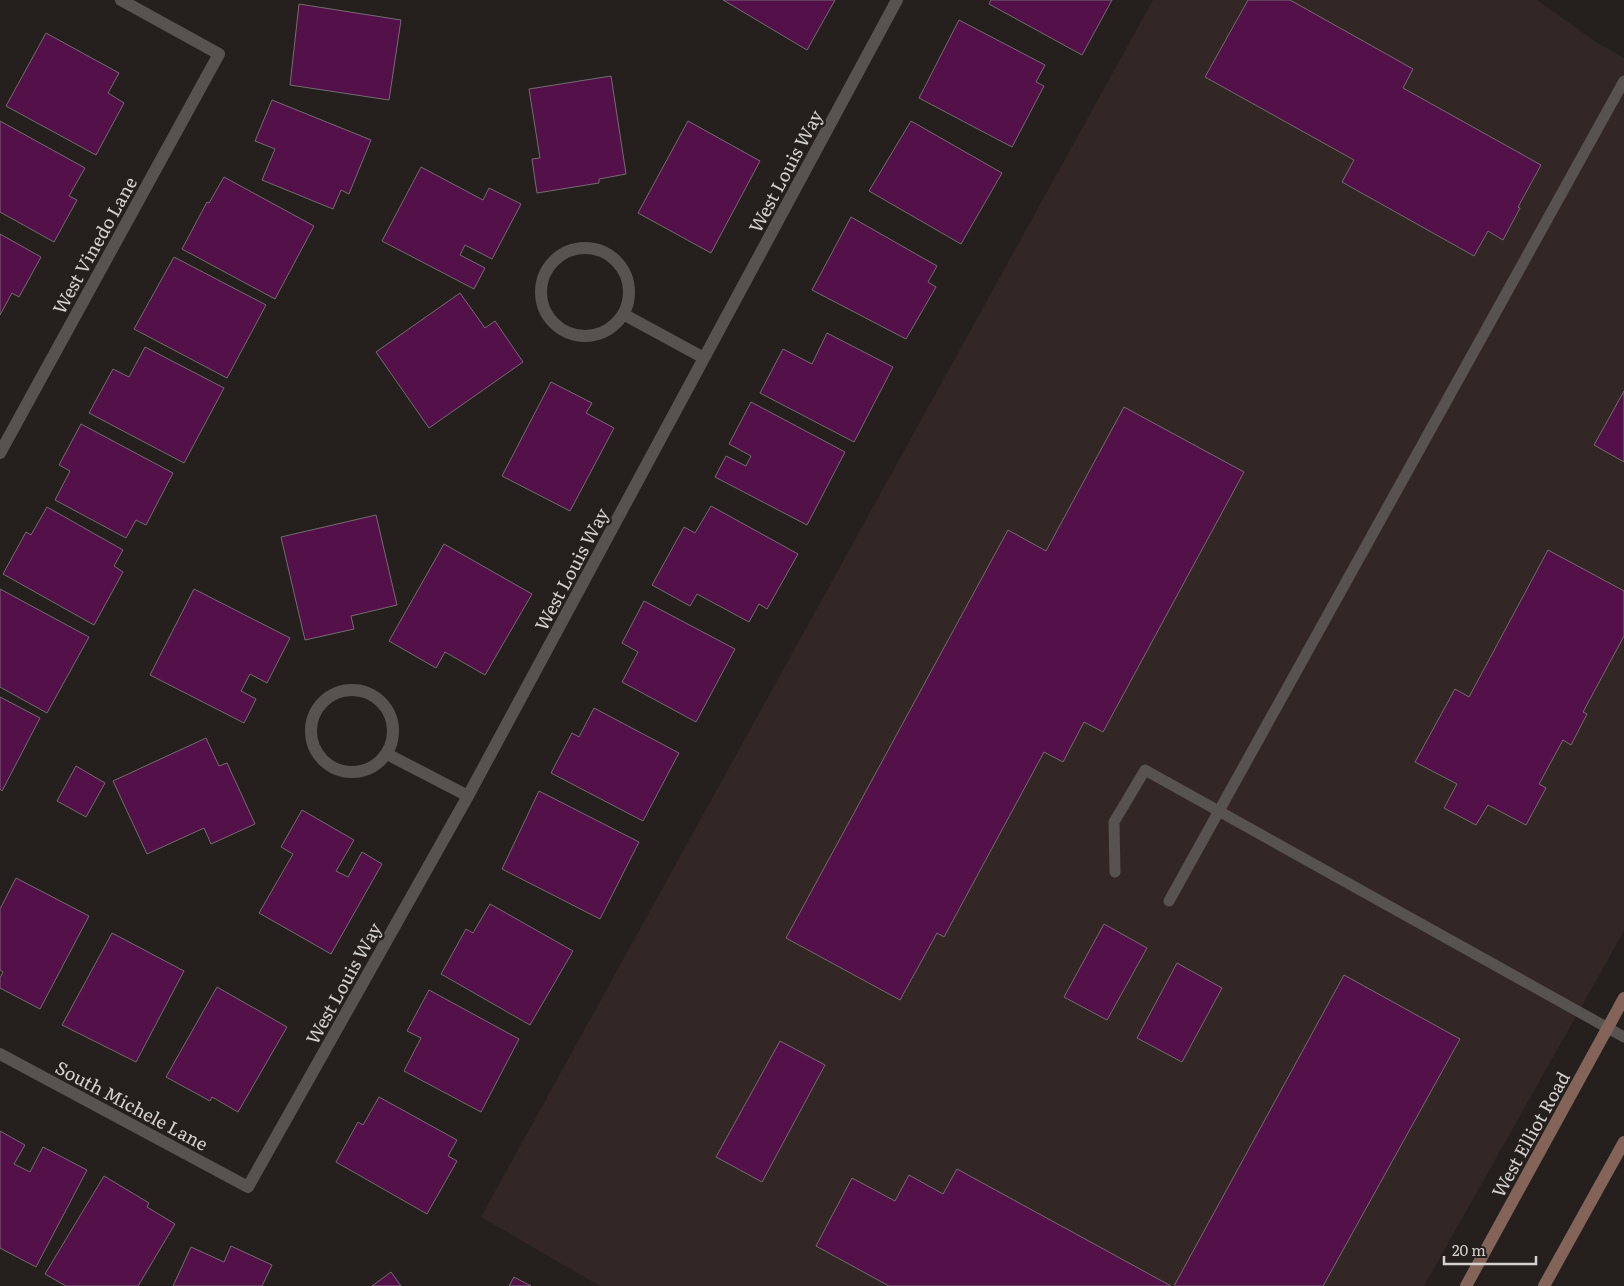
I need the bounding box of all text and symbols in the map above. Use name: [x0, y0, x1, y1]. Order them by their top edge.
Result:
street label: West Louis Way: [741, 104, 829, 237]
street label: West Vinedo Lane: [45, 171, 143, 319]
street label: West Louis Way: [527, 502, 615, 635]
street label: West Louis Way: [298, 917, 388, 1049]
street label: South Michele Lane: [51, 1053, 213, 1157]
street label: West Elliot Road: [1484, 1066, 1576, 1202]
scale bar: [1444, 1234, 1536, 1266]
text: 20 m: [1452, 1238, 1486, 1261]

